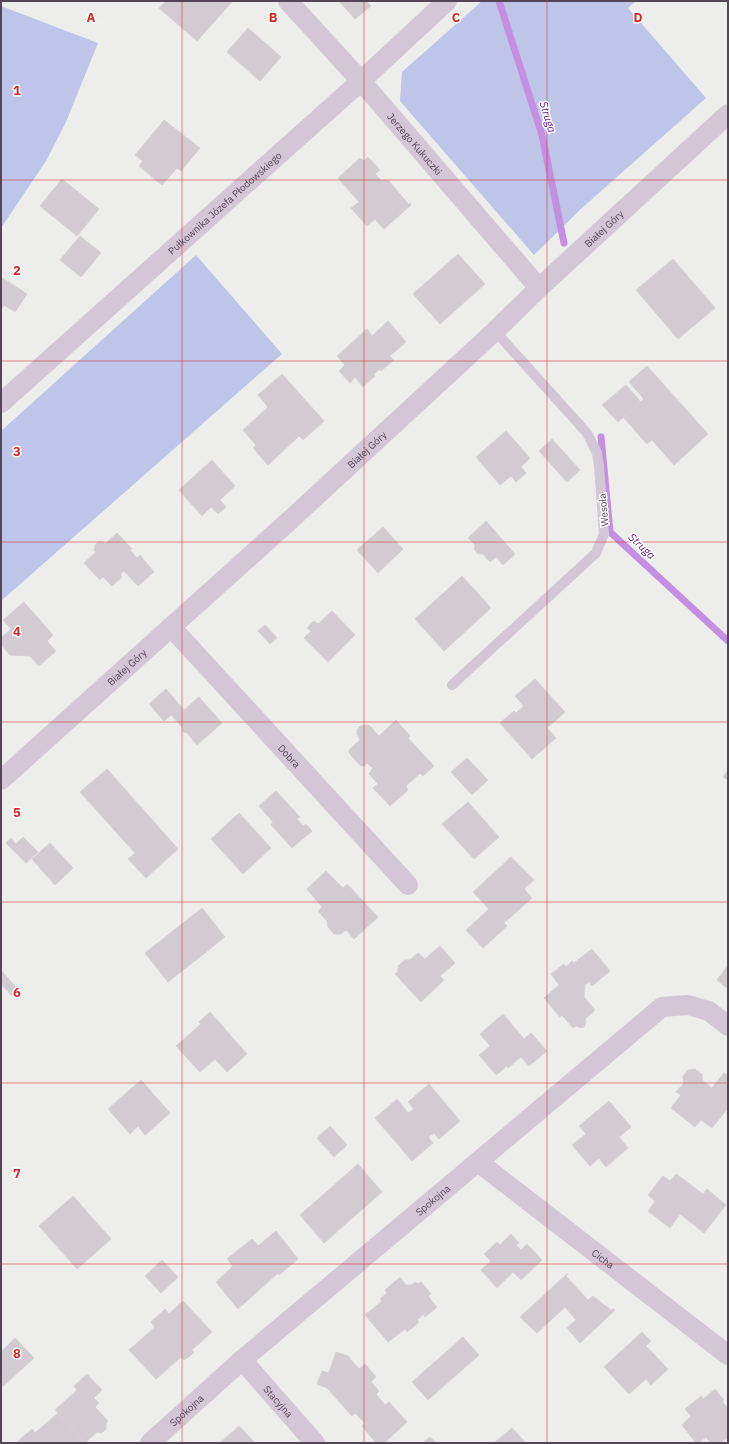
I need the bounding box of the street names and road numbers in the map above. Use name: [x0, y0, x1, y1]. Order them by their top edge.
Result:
street label: Jerzego Kukuczki: [384, 110, 445, 178]
street label: Pułkownika Józefa Płodowskiego: [165, 149, 285, 258]
street label: Białej Góry: [582, 207, 626, 250]
street label: Białej Góry: [345, 428, 389, 471]
street label: Wesoła: [596, 492, 611, 527]
street label: Białej Góry: [104, 646, 150, 689]
street label: Dobra: [275, 742, 303, 771]
street label: Spokojna: [413, 1181, 454, 1218]
street label: Cicha: [589, 1246, 617, 1272]
street label: Stacyjna: [260, 1383, 296, 1421]
street label: Spokojna: [167, 1391, 207, 1429]

